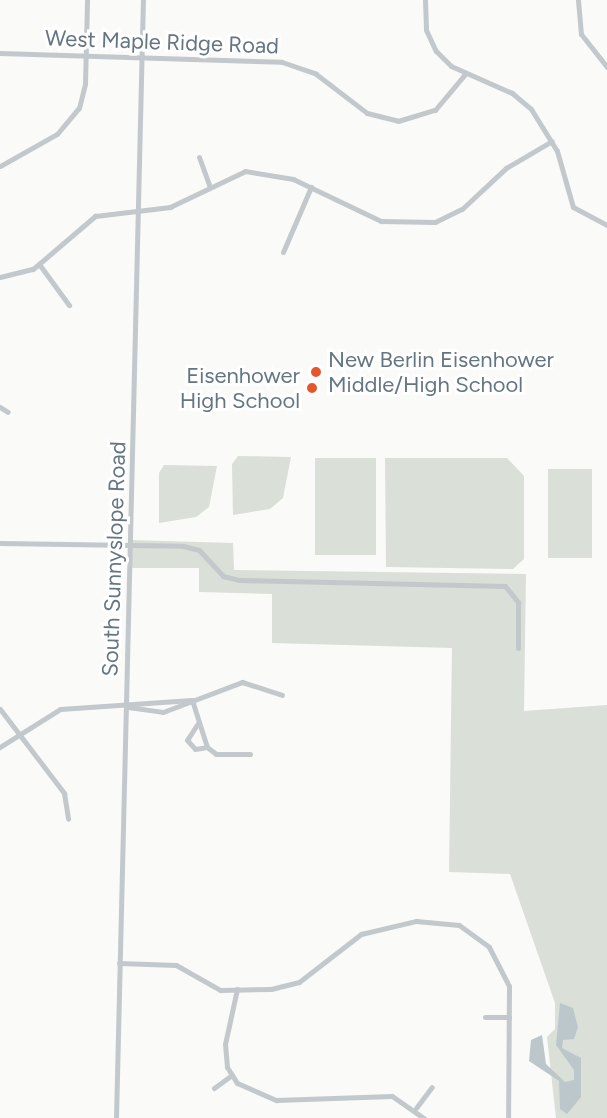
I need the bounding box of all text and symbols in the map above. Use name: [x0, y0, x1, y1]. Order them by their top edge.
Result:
street label: West Maple Ridge Road: [45, 25, 279, 59]
place label: New Berlin Eisenhower Middle/High School: [328, 346, 554, 398]
place label: Eisenhower High School: [180, 362, 300, 414]
marker: New Berlin Eisenhower Middle/High School: [309, 365, 323, 379]
marker: Eisenhower High School: [305, 381, 319, 395]
street label: South Sunnyslope Road: [97, 441, 131, 677]

